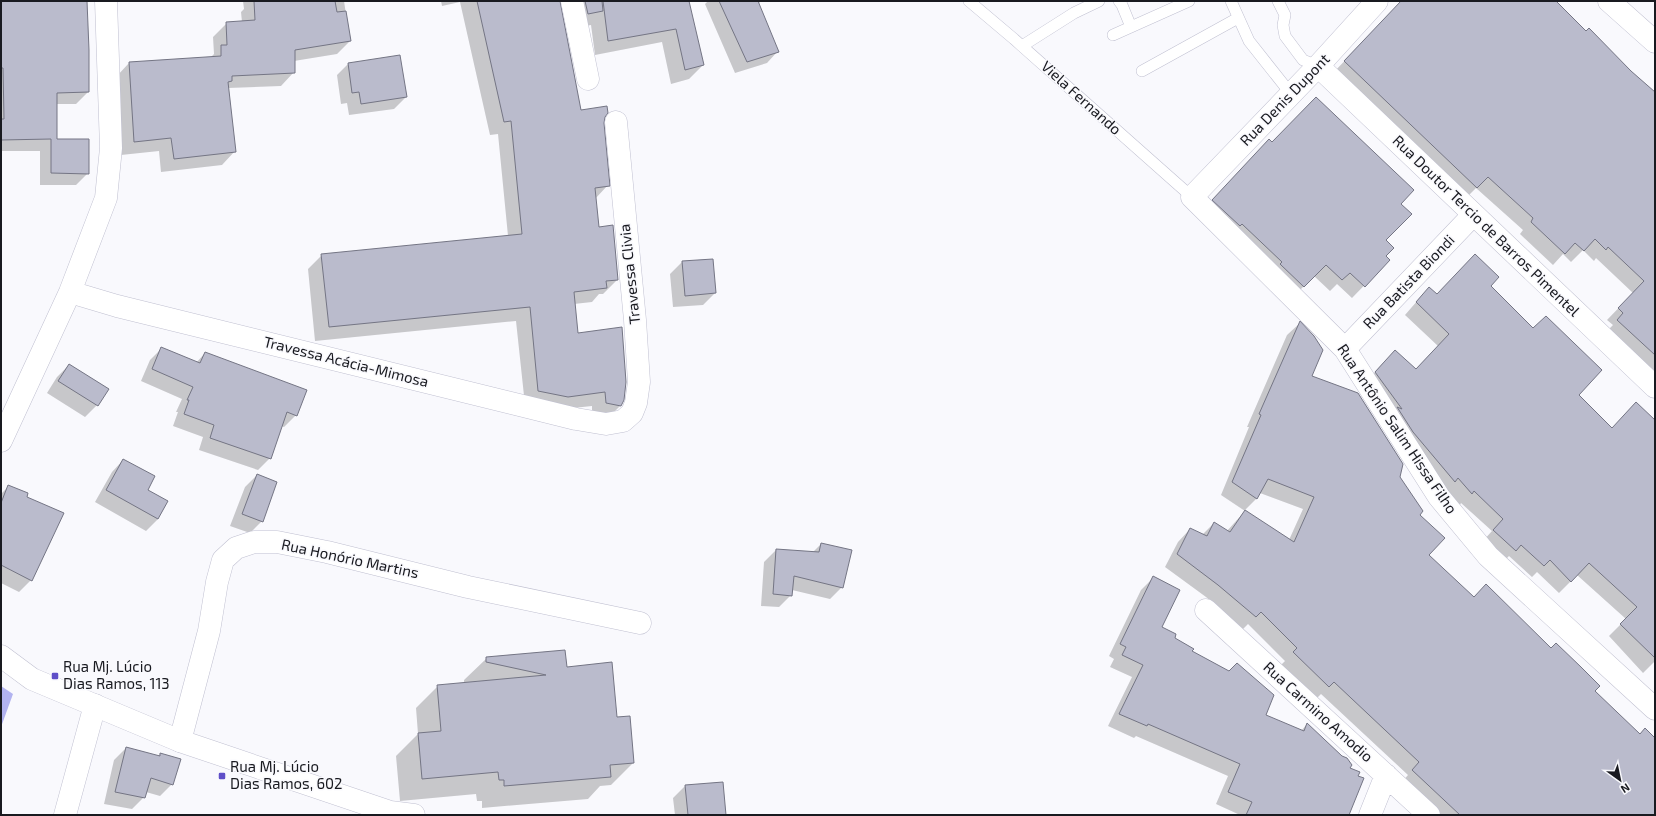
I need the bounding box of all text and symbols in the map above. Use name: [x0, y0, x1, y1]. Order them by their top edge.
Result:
street label: Rua Denis Dupont: [1236, 49, 1333, 149]
street label: Viela Fernando: [1038, 57, 1125, 138]
street label: Rua Doutor Tercio de Barros Pimentel: [1390, 131, 1584, 320]
street label: Travessa Clivia: [615, 223, 643, 325]
street label: Rua Batista Biondi: [1359, 231, 1458, 332]
street label: Travessa Acácia-Mimosa: [262, 332, 431, 390]
street label: Rua Antônio Salim Hissa Filho: [1334, 340, 1461, 517]
street label: Rua Honório Martins: [280, 535, 421, 581]
place label: Rua Mj. Lúcio Dias Ramos, 113: [63, 657, 170, 692]
street label: Rua Carmino Amodio: [1260, 657, 1377, 765]
marker: Rua Mj. Lúcio Dias Ramos, 113: [50, 671, 60, 681]
place label: Rua Mj. Lúcio Dias Ramos, 602: [230, 757, 343, 792]
north arrow: [1600, 760, 1640, 800]
marker: Rua Mj. Lúcio Dias Ramos, 602: [217, 771, 227, 781]
text: N: [1619, 781, 1633, 796]

